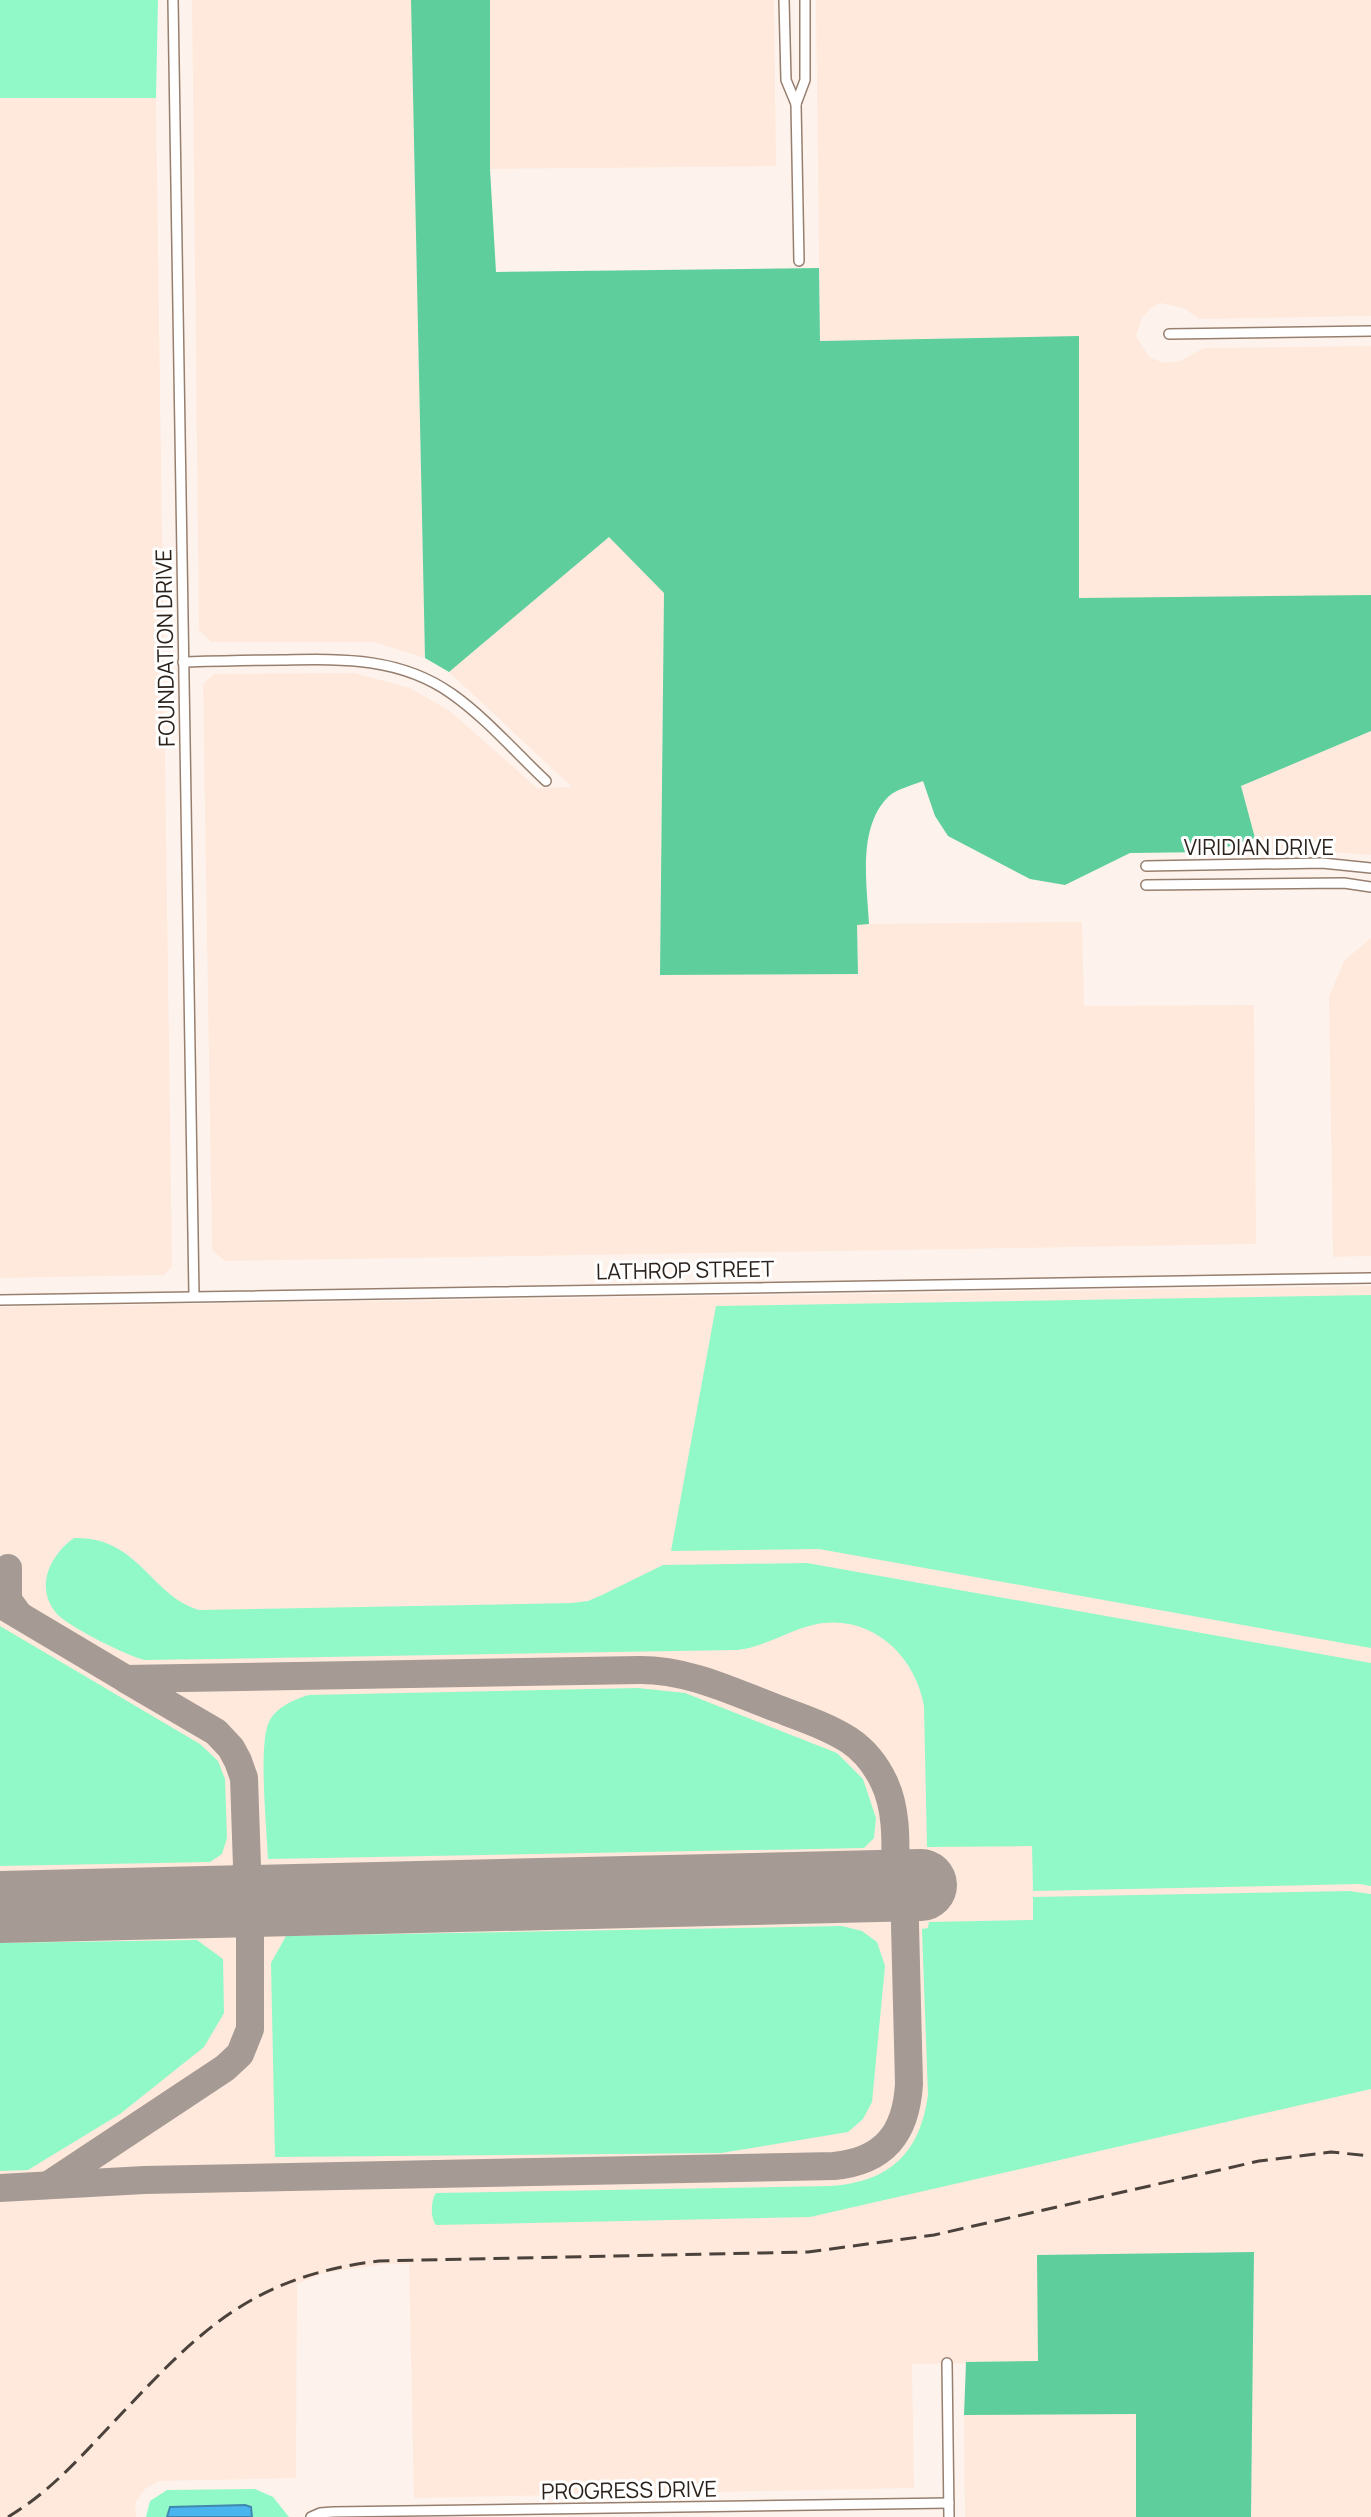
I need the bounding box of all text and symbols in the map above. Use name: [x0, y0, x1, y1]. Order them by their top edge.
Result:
street label: FOUNDATION DRIVE: [148, 549, 182, 747]
street label: VIRIDIAN DRIVE: [1184, 832, 1334, 862]
street label: LATHROP STREET: [596, 1253, 774, 1287]
street label: PROGRESS DRIVE: [541, 2473, 717, 2507]

